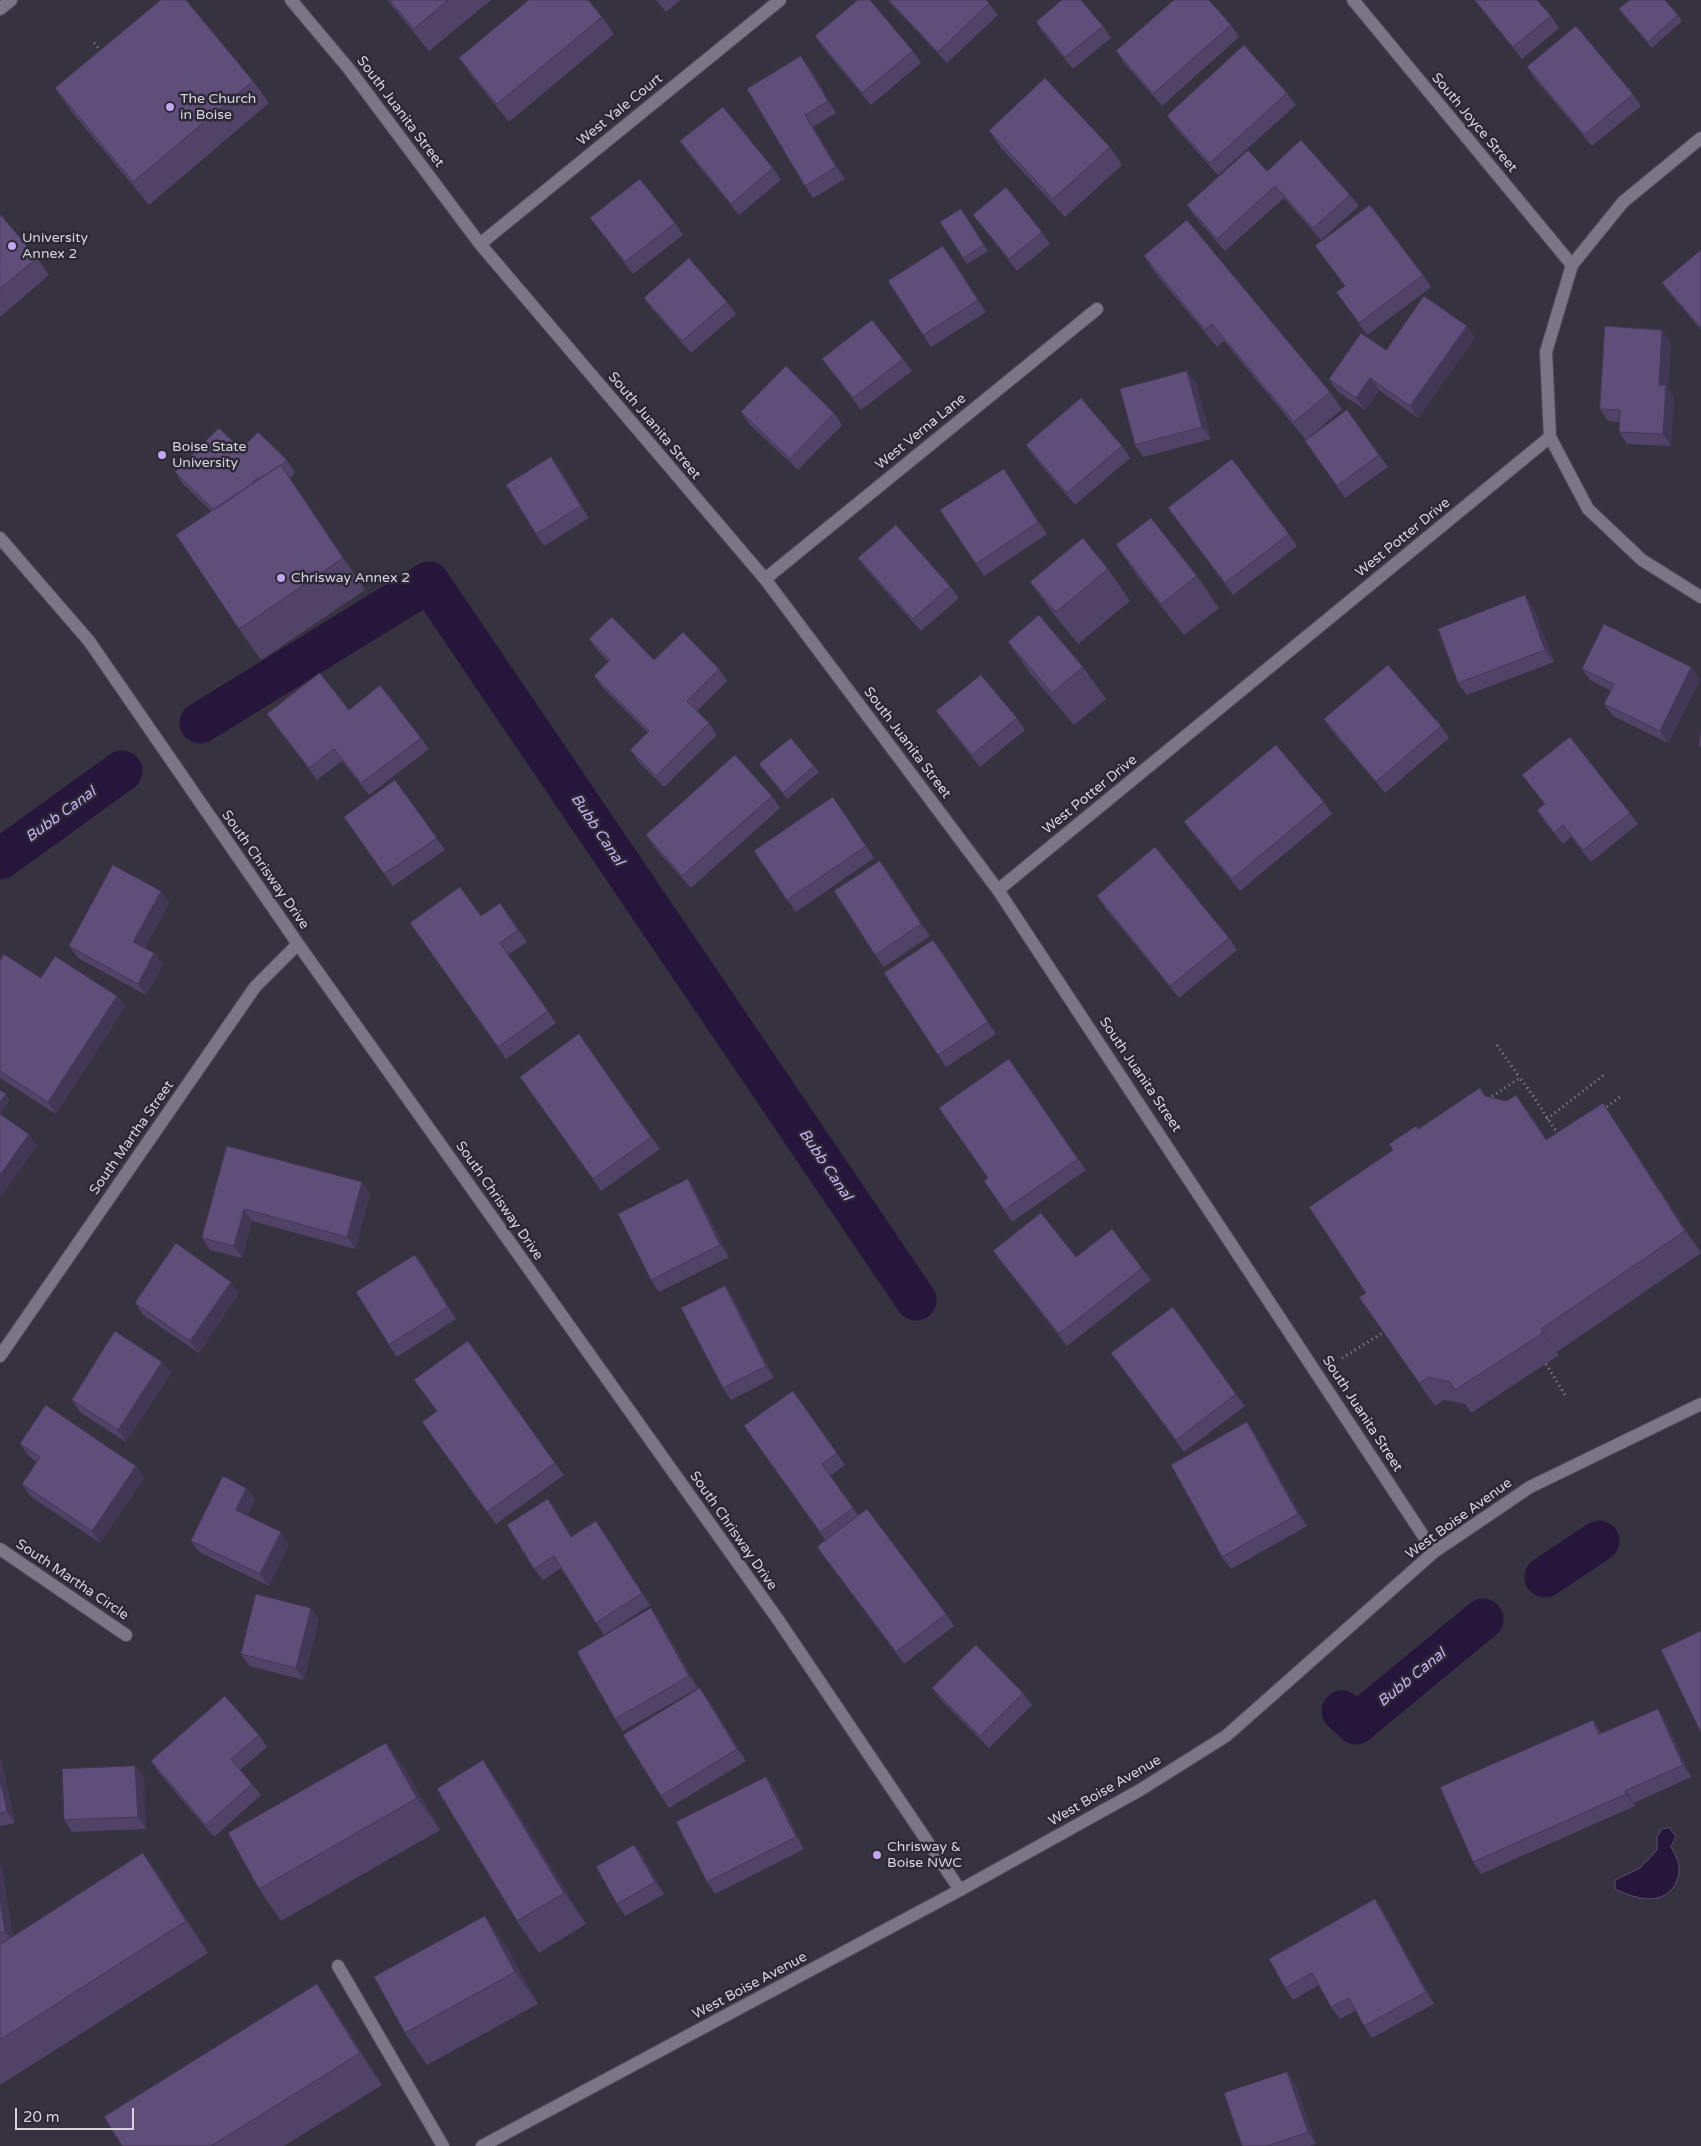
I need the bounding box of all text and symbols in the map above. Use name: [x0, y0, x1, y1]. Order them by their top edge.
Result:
street label: South Juanita Street: [353, 53, 447, 171]
street label: West Yale Court: [574, 70, 666, 150]
street label: South Joyce Street: [1428, 70, 1520, 176]
place label: The Church in Boise: [180, 91, 256, 124]
marker: The Church in Boise: [164, 101, 176, 113]
place label: University Annex 2: [22, 230, 88, 262]
marker: University Annex 2: [6, 240, 18, 252]
street label: South Juanita Street: [604, 369, 704, 483]
street label: West Verna Lane: [872, 390, 970, 474]
place label: Boise State University: [172, 439, 246, 472]
marker: Boise State University: [156, 449, 168, 461]
street label: West Potter Drive: [1352, 495, 1454, 581]
place label: Chrisway Annex 2: [291, 570, 410, 586]
marker: Chrisway Annex 2: [275, 572, 287, 584]
street label: South Juanita Street: [860, 684, 954, 802]
street label: West Potter Drive: [1039, 752, 1141, 838]
water label: Bubb Canal: [22, 783, 100, 847]
water label: Bubb Canal: [566, 791, 628, 869]
street label: South Chrisway Drive: [218, 807, 312, 933]
street label: South Juanita Street: [1095, 1014, 1185, 1136]
street label: South Martha Street: [86, 1078, 178, 1198]
water label: Bubb Canal: [794, 1126, 856, 1204]
street label: South Chrisway Drive: [452, 1138, 546, 1264]
street label: South Juanita Street: [1318, 1353, 1406, 1475]
street label: South Chrisway Drive: [686, 1468, 780, 1594]
street label: West Boise Avenue: [1403, 1475, 1515, 1563]
street label: South Martha Circle: [12, 1536, 132, 1624]
water label: Bubb Canal: [1374, 1645, 1450, 1711]
street label: West Boise Avenue: [1046, 1752, 1164, 1830]
place label: Chrisway & Boise NWC: [887, 1839, 962, 1871]
marker: Chrisway & Boise NWC: [871, 1849, 883, 1861]
street label: West Boise Avenue: [690, 1949, 810, 2023]
scale bar: [18, 2098, 136, 2130]
text: 20 m: [23, 2108, 60, 2126]

